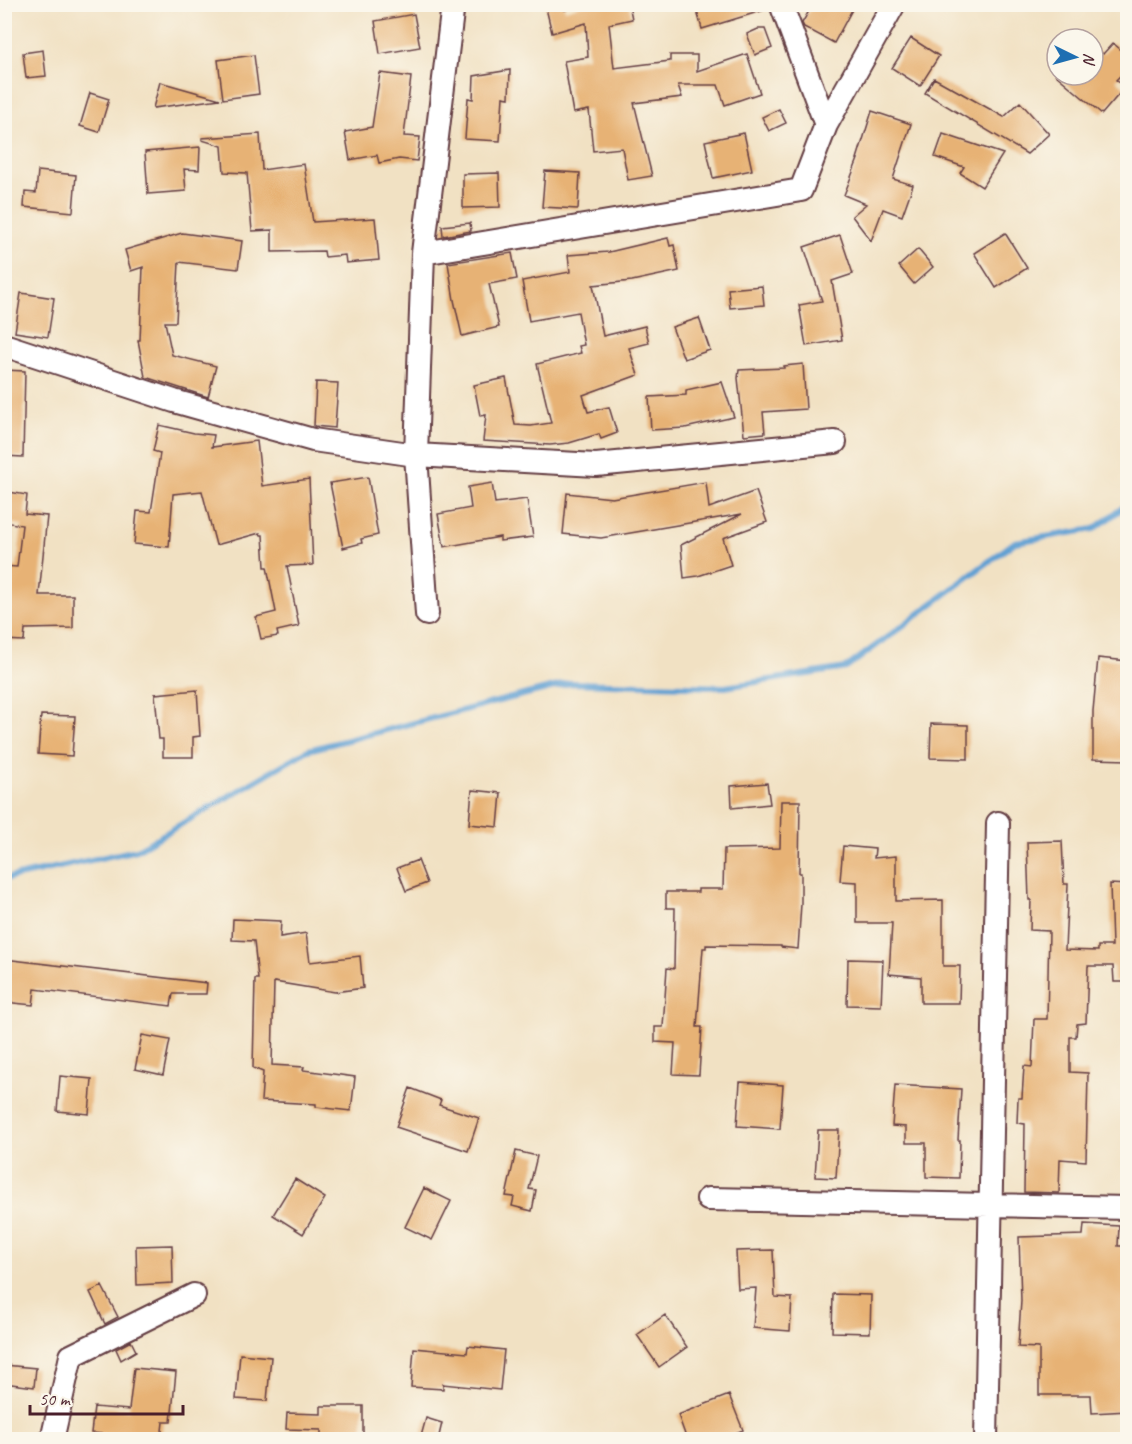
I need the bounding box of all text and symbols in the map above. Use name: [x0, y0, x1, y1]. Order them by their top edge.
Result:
north arrow: [1045, 27, 1105, 87]
text: N: [1078, 52, 1099, 67]
scale bar: [30, 1378, 183, 1416]
text: 50 m: [39, 1388, 72, 1410]

